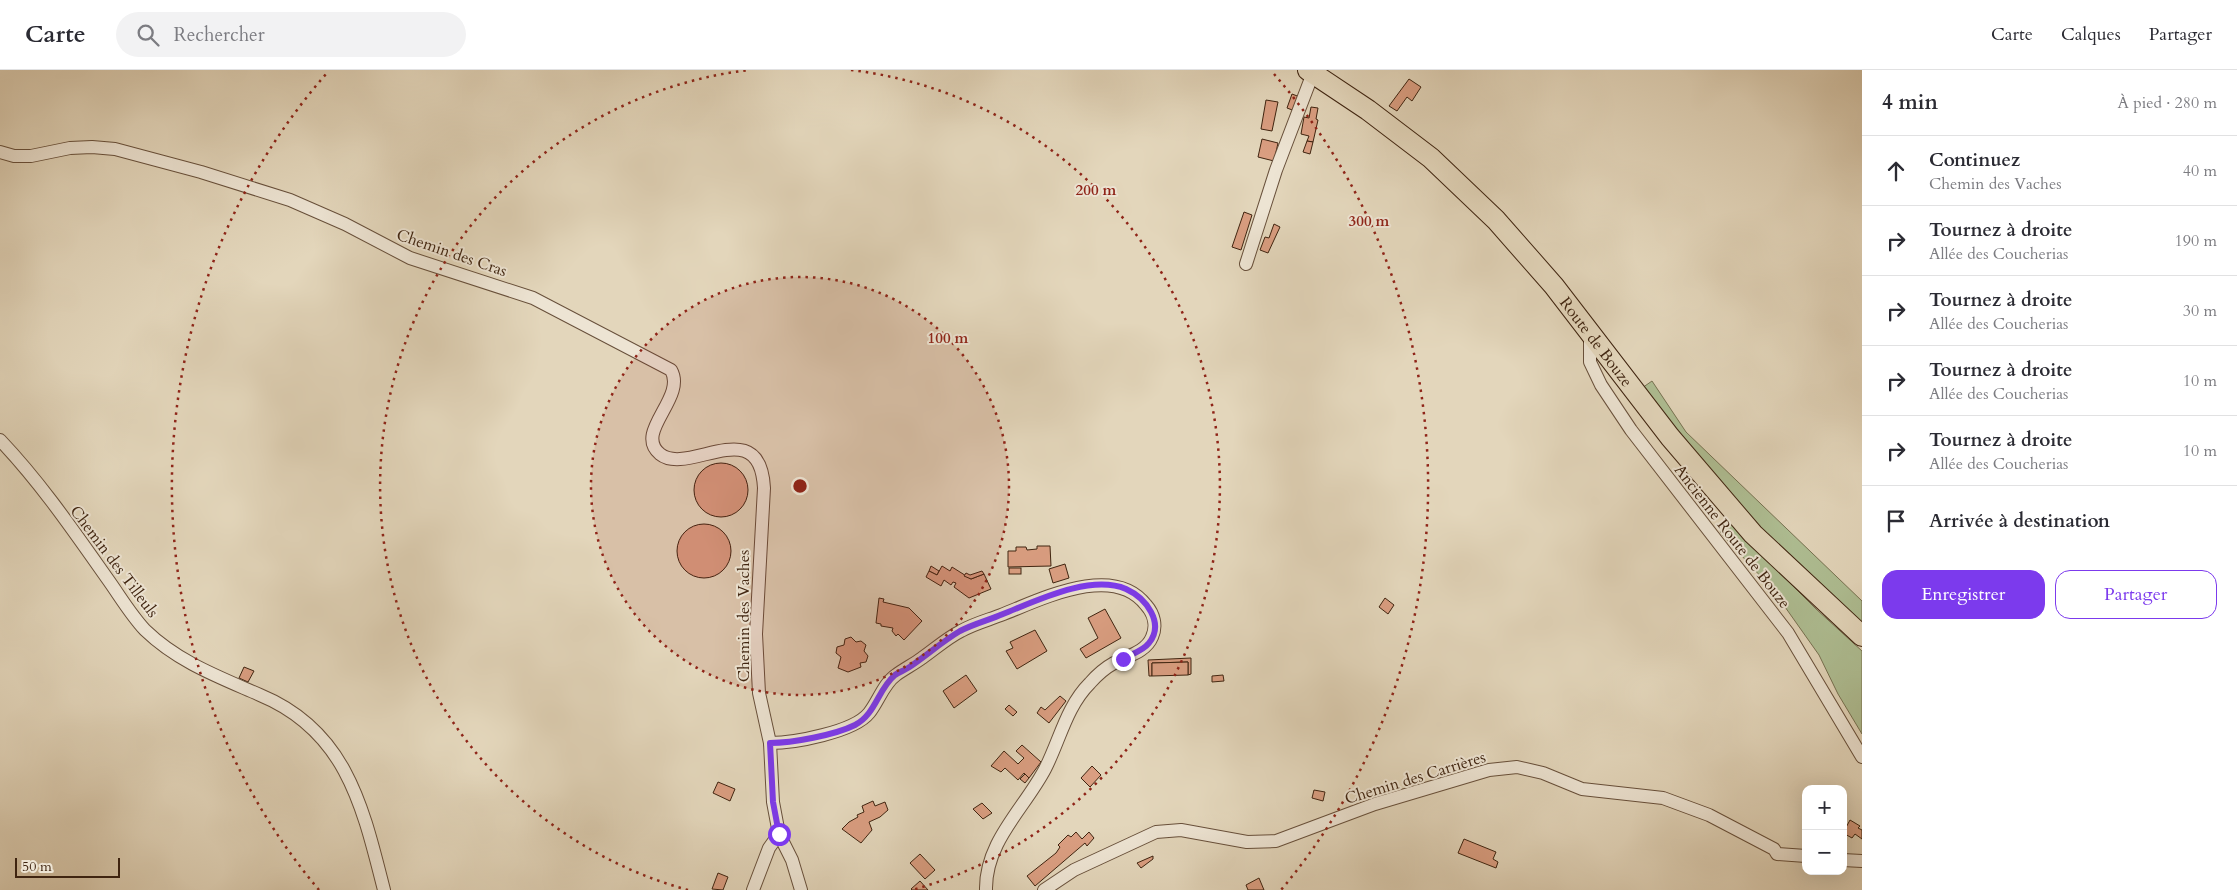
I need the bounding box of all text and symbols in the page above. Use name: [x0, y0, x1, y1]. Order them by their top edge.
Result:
search box: [116, 12, 466, 57]
text: Carte: [25, 18, 86, 51]
icon: search: [134, 21, 162, 49]
text: Rechercher: [174, 22, 265, 48]
text: Carte: [1991, 22, 2033, 47]
text: Calques: [2061, 22, 2121, 47]
text: Partager: [2149, 22, 2212, 47]
text: 4 min: [1882, 88, 1938, 117]
text: À pied · 280 m: [2117, 92, 2217, 114]
text: Continuez: [1929, 147, 2020, 173]
icon: ahead: [1882, 157, 1910, 185]
text: 40 m: [2183, 160, 2217, 182]
text: Chemin des Vaches: [1929, 173, 2062, 195]
text: 200 m: [1076, 180, 1117, 200]
text: 300 m: [1349, 211, 1390, 231]
text: Tournez à droite: [1929, 217, 2072, 243]
street label: Chemin des Cras: [394, 224, 510, 282]
icon: right: [1882, 227, 1910, 255]
text: 190 m: [2175, 230, 2217, 252]
text: Allée des Coucherias: [1929, 243, 2068, 265]
text: Tournez à droite: [1929, 287, 2072, 313]
street label: Route de Bouze: [1554, 293, 1637, 392]
icon: right: [1882, 297, 1910, 325]
text: 30 m: [2183, 300, 2217, 322]
text: Allée des Coucherias: [1929, 313, 2068, 335]
text: 100 m: [928, 328, 969, 348]
text: Tournez à droite: [1929, 357, 2072, 383]
icon: right: [1882, 367, 1910, 395]
text: 10 m: [2183, 370, 2217, 392]
text: Allée des Coucherias: [1929, 383, 2068, 405]
text: Tournez à droite: [1929, 427, 2072, 453]
icon: right: [1882, 437, 1910, 465]
text: 10 m: [2183, 440, 2217, 462]
text: Allée des Coucherias: [1929, 453, 2068, 475]
street label: Ancienne Route de Bouze: [1669, 460, 1795, 613]
centre of rings: [791, 477, 809, 495]
street label: Chemin des Tilleuls: [65, 501, 164, 622]
icon: arrive: [1882, 507, 1910, 535]
text: Arrivée à destination: [1929, 508, 2110, 534]
street label: Chemin des Vaches: [733, 550, 755, 682]
button: Enregistrer: [1882, 570, 2045, 619]
button: Partager: [2055, 570, 2217, 619]
route end: [1112, 648, 1135, 671]
street label: Chemin des Carrières: [1342, 746, 1488, 810]
map controls: [1802, 785, 1847, 875]
button: +: [1802, 785, 1847, 830]
route start: [768, 823, 791, 846]
button: −: [1802, 830, 1847, 875]
scale bar: [15, 855, 120, 878]
text: 50 m: [22, 857, 52, 876]

